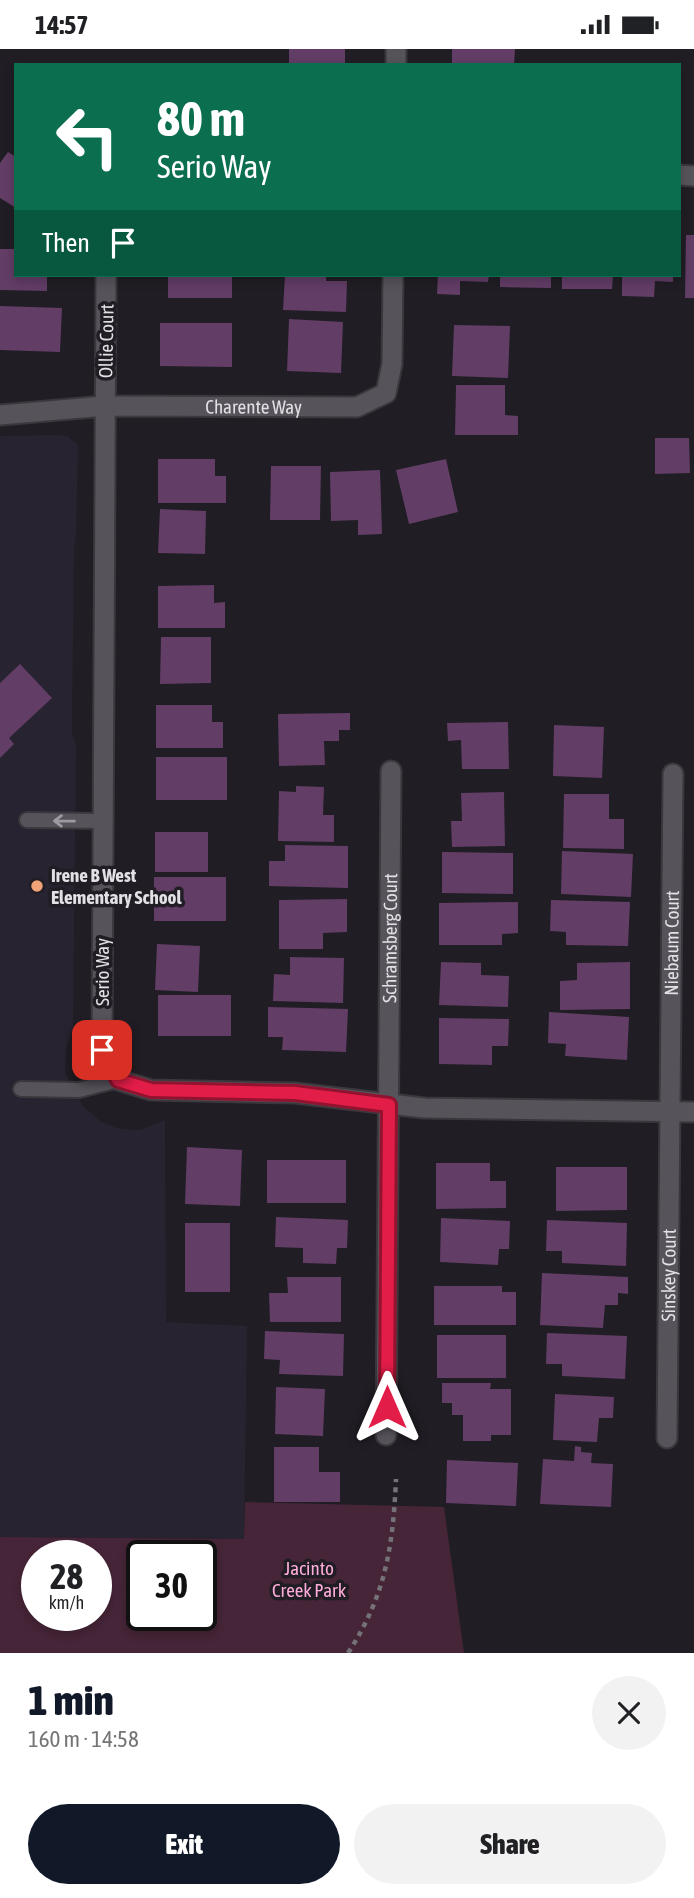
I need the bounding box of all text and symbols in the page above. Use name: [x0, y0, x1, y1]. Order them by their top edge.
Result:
text: 14:57: [35, 10, 89, 40]
text: 80 m: [157, 90, 245, 146]
icon: left: [42, 91, 133, 182]
text: Serio Way: [157, 148, 272, 185]
icon: arrive: [104, 224, 142, 262]
text: Then: [42, 228, 90, 258]
street label: Ollie Court: [94, 304, 118, 378]
street label: Charente Way: [205, 395, 302, 418]
one-way arrow: [53, 814, 76, 828]
place label: Irene B West Elementary School: [51, 864, 183, 908]
street label: Schramsberg Court: [378, 873, 401, 1003]
marker: Irene B West Elementary School: [29, 878, 45, 894]
street label: Niebaum Court: [660, 890, 683, 996]
street label: Serio Way: [91, 938, 113, 1006]
pin: [72, 1020, 132, 1080]
icon: arrive: [83, 1031, 121, 1069]
street label: Sinskey Court: [657, 1229, 680, 1321]
position arrow: [350, 1370, 424, 1444]
speed limit sign: 30: [126, 1540, 217, 1631]
text: 28: [50, 1556, 83, 1596]
park label: Jacinto Creek Park: [272, 1557, 347, 1601]
text: km/h: [49, 1592, 84, 1613]
text: 1 min: [28, 1676, 114, 1724]
button: close: [592, 1676, 666, 1750]
text: 160 m · 14:58: [28, 1726, 139, 1752]
button: Exit: [28, 1804, 340, 1884]
button: Share: [354, 1804, 666, 1884]

